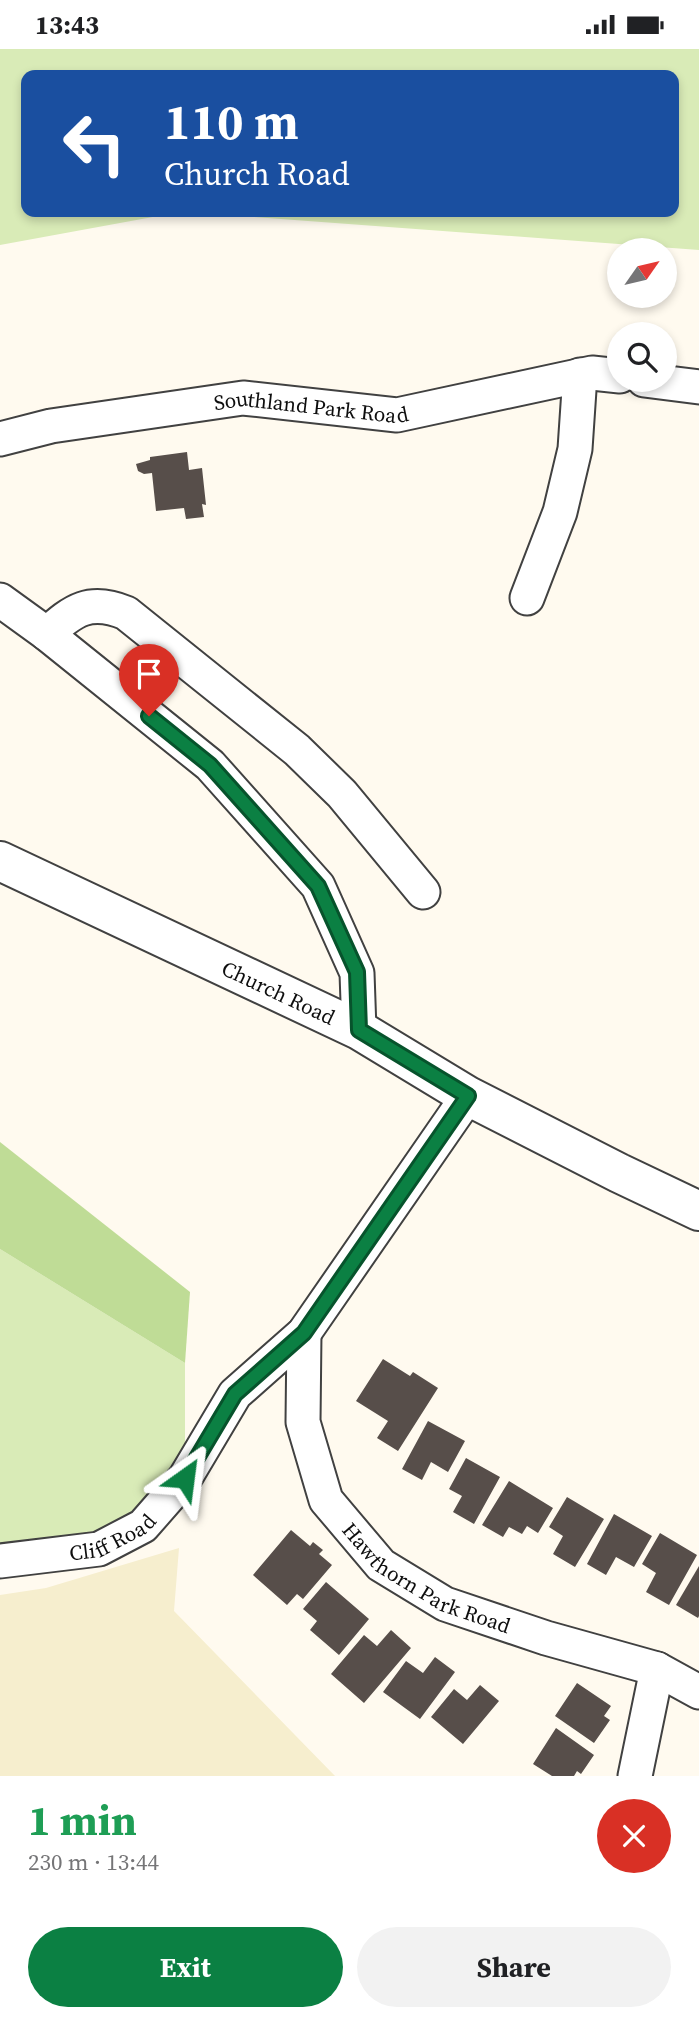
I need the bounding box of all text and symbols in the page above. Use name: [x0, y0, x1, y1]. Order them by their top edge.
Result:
text: 13:43: [35, 7, 99, 43]
text: 110 m: [164, 88, 299, 155]
icon: left: [49, 98, 140, 189]
text: Church Road: [164, 152, 350, 196]
north arrow: [607, 238, 677, 308]
map controls: [607, 238, 677, 392]
button: search: [607, 322, 677, 392]
street label: Southland Park Road: [212, 383, 411, 429]
pin: [119, 644, 179, 716]
icon: arrive: [130, 655, 168, 693]
street label: Church Road: [217, 953, 340, 1031]
position arrow: [148, 1441, 222, 1515]
street label: Cliff Road: [68, 1507, 162, 1567]
street label: Hawthorn Park Road: [336, 1516, 515, 1640]
text: 1 min: [28, 1791, 137, 1849]
button: close: [597, 1799, 671, 1873]
text: 230 m · 13:44: [28, 1846, 159, 1878]
button: Exit: [28, 1927, 343, 2007]
button: Share: [357, 1927, 671, 2007]

